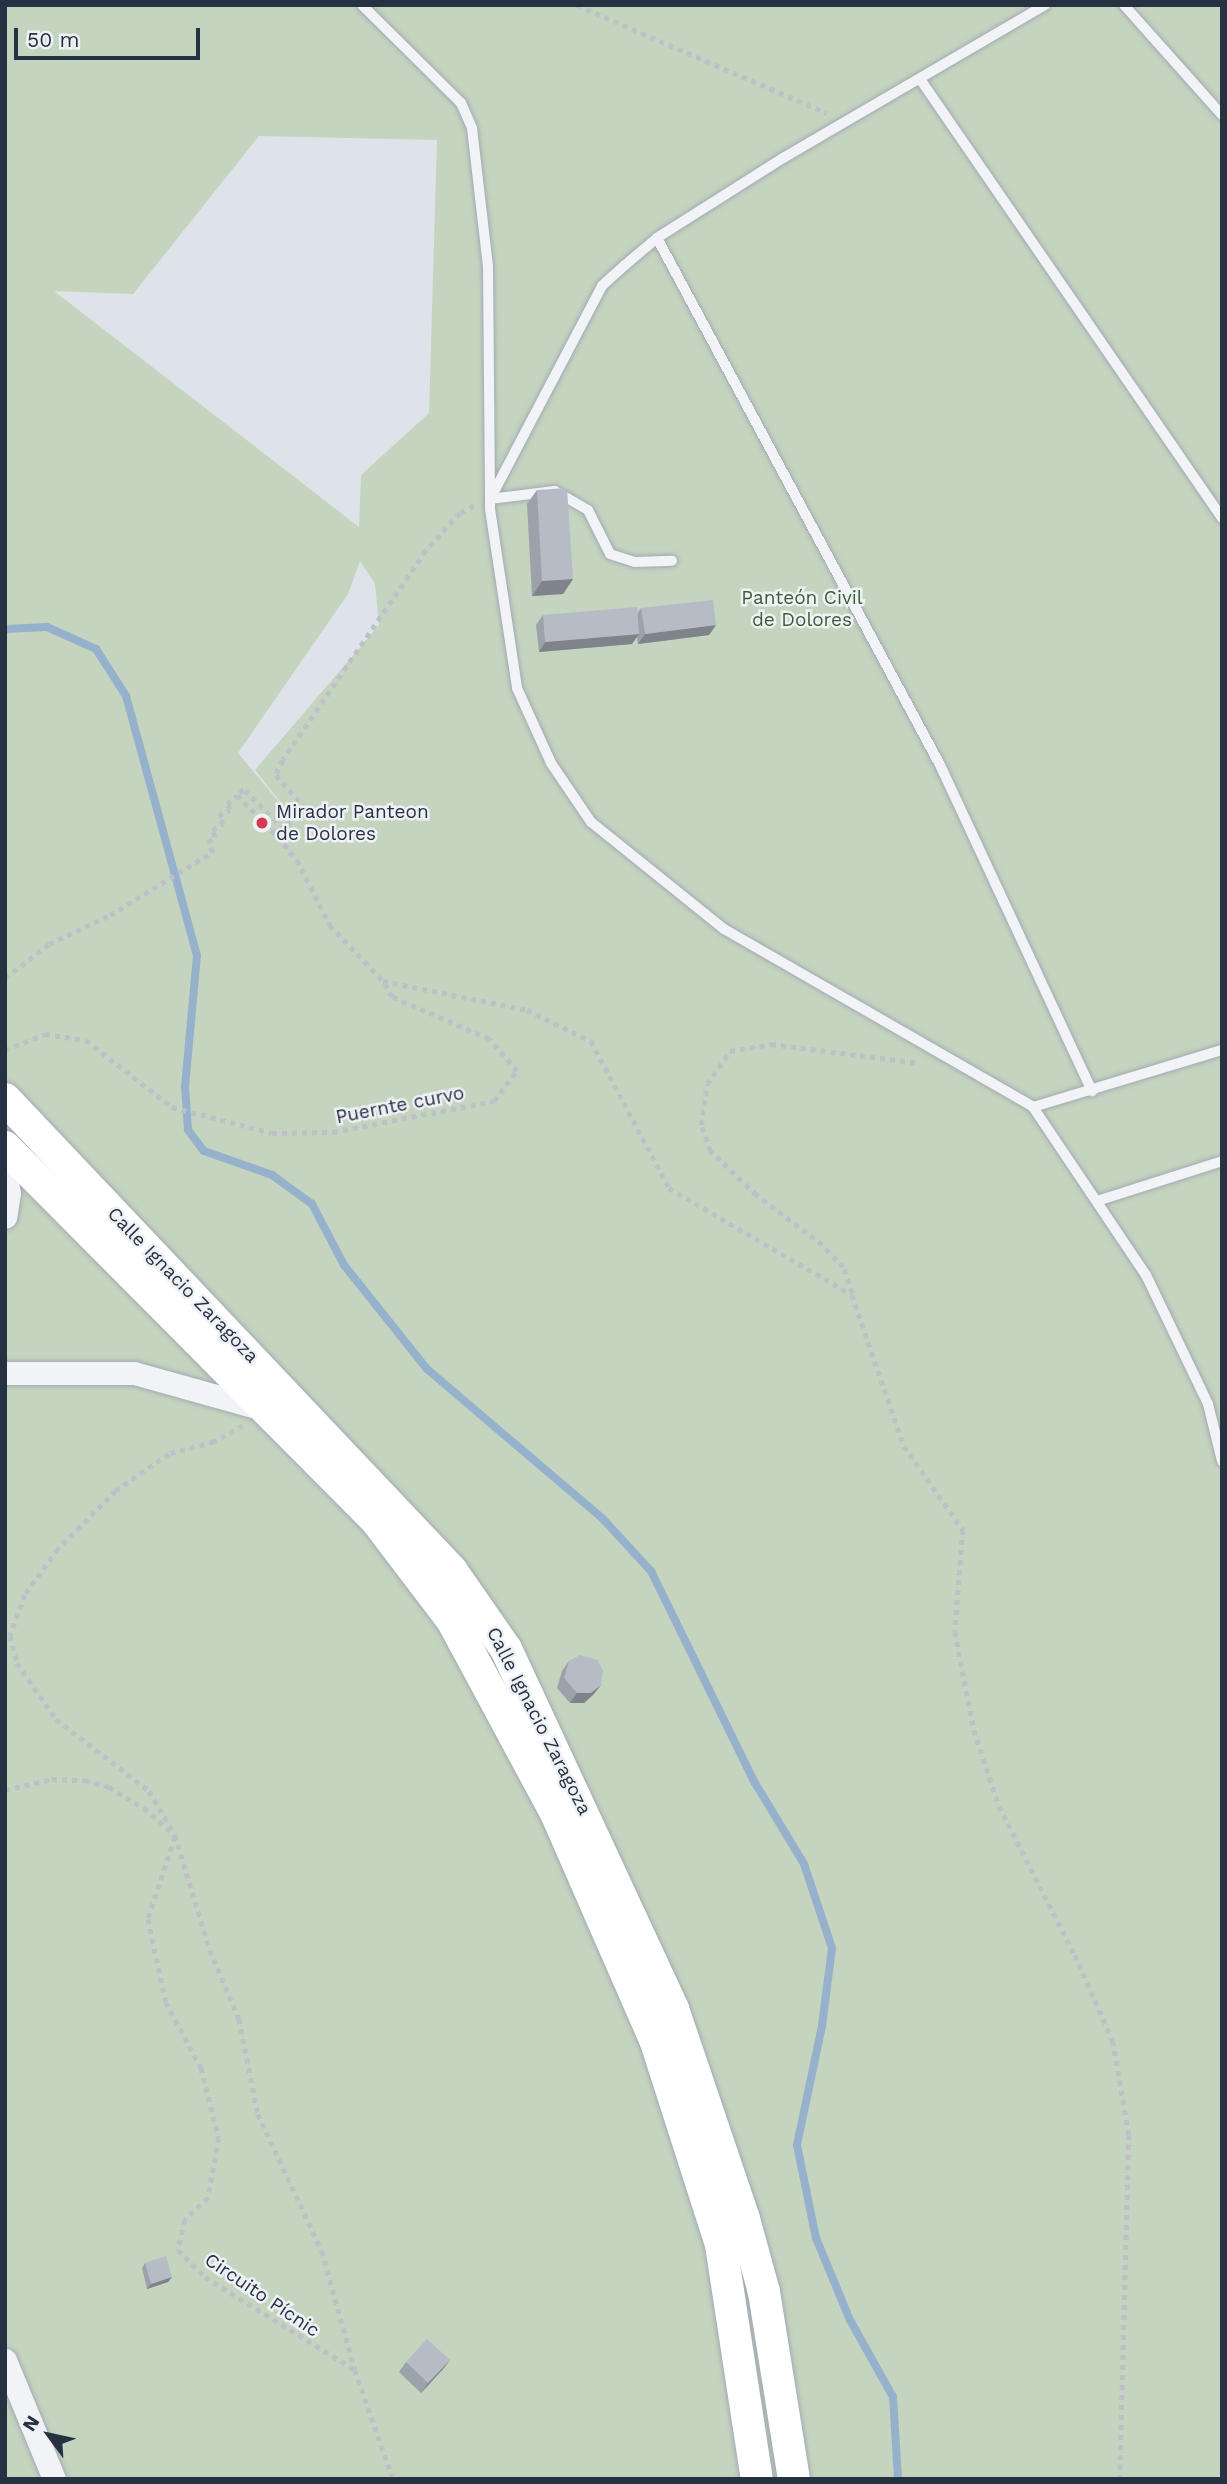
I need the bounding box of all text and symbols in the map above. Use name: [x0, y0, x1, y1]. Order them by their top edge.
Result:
scale bar: [18, 14, 203, 58]
text: 50 m: [27, 27, 79, 52]
park label: Panteón Civil de Dolores: [741, 587, 863, 631]
place label: Mirador Panteon de Dolores: [276, 801, 429, 845]
marker: Mirador Panteon de Dolores: [254, 815, 270, 831]
street label: Puernte curvo: [334, 1081, 466, 1129]
street label: Calle Ignacio Zaragoza: [103, 1202, 263, 1368]
street label: Calle Ignacio Zaragoza: [482, 1623, 596, 1819]
street label: Circuito Pícnic: [200, 2248, 324, 2342]
north arrow: [14, 2400, 84, 2470]
text: N: [17, 2411, 44, 2435]

